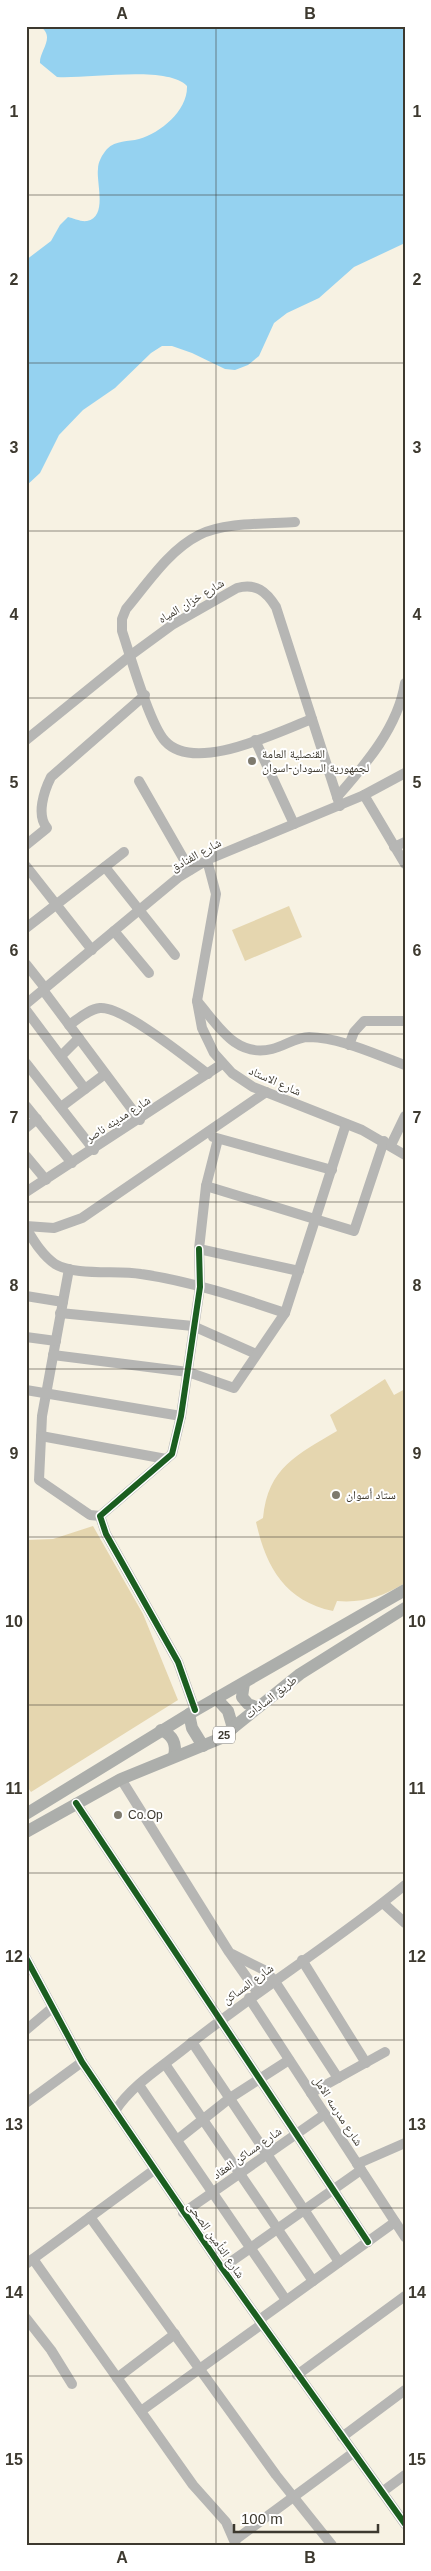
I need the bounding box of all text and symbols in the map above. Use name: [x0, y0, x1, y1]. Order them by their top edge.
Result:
text: A: [116, 5, 128, 22]
text: B: [304, 5, 316, 22]
text: 1: [10, 103, 19, 120]
text: 1: [413, 103, 422, 120]
text: 2: [10, 271, 19, 288]
text: 2: [413, 271, 422, 288]
text: 3: [10, 439, 19, 456]
text: 3: [413, 439, 422, 456]
street label: شارع خزان المياه: [155, 576, 227, 627]
text: 4: [10, 606, 19, 623]
text: 4: [413, 606, 422, 623]
place label: القنصلية العامة لجمهورية السودان-اسوان: [262, 747, 369, 775]
marker: القنصلية العامة لجمهورية السودان-اسوان: [246, 755, 258, 767]
text: 5: [10, 774, 19, 791]
text: 5: [413, 774, 422, 791]
street label: شارع الفنادق: [168, 835, 224, 875]
text: 6: [10, 942, 19, 959]
text: 6: [413, 942, 422, 959]
street label: شارع الاستاد: [246, 1063, 303, 1100]
street label: شارع مدينه ناصر: [82, 1093, 154, 1146]
text: 7: [10, 1109, 19, 1126]
text: 7: [413, 1109, 422, 1126]
text: 8: [10, 1277, 19, 1294]
text: 8: [413, 1277, 422, 1294]
text: 9: [10, 1445, 19, 1462]
text: 9: [413, 1445, 422, 1462]
place label: ستاد أسوان: [346, 1488, 396, 1502]
marker: ستاد أسوان: [330, 1489, 342, 1501]
text: 10: [5, 1613, 23, 1630]
text: 10: [408, 1613, 426, 1630]
street label: طريق السادات: [242, 1673, 300, 1722]
road number: 25: [213, 1726, 235, 1744]
text: 11: [6, 1780, 23, 1797]
text: 11: [409, 1780, 426, 1797]
place label: Co.Op: [128, 1808, 163, 1822]
marker: Co.Op: [112, 1809, 124, 1821]
text: 12: [5, 1948, 23, 1965]
text: 12: [408, 1948, 426, 1965]
street label: شارع المساكن: [220, 1961, 277, 2008]
street label: شارع مدرسه الامل: [309, 2074, 366, 2149]
text: 13: [5, 2116, 23, 2133]
text: 13: [408, 2116, 426, 2133]
street label: شارع مساكن العقاد: [210, 2124, 285, 2183]
street label: شارع التأمين الصحى: [184, 2199, 248, 2282]
text: 14: [5, 2284, 23, 2301]
text: 14: [408, 2284, 426, 2301]
text: 15: [5, 2451, 23, 2468]
text: 15: [408, 2451, 426, 2468]
scale bar: [234, 2501, 377, 2533]
text: 100 m: [241, 2510, 283, 2527]
text: A: [116, 2549, 128, 2566]
text: B: [304, 2549, 316, 2566]

